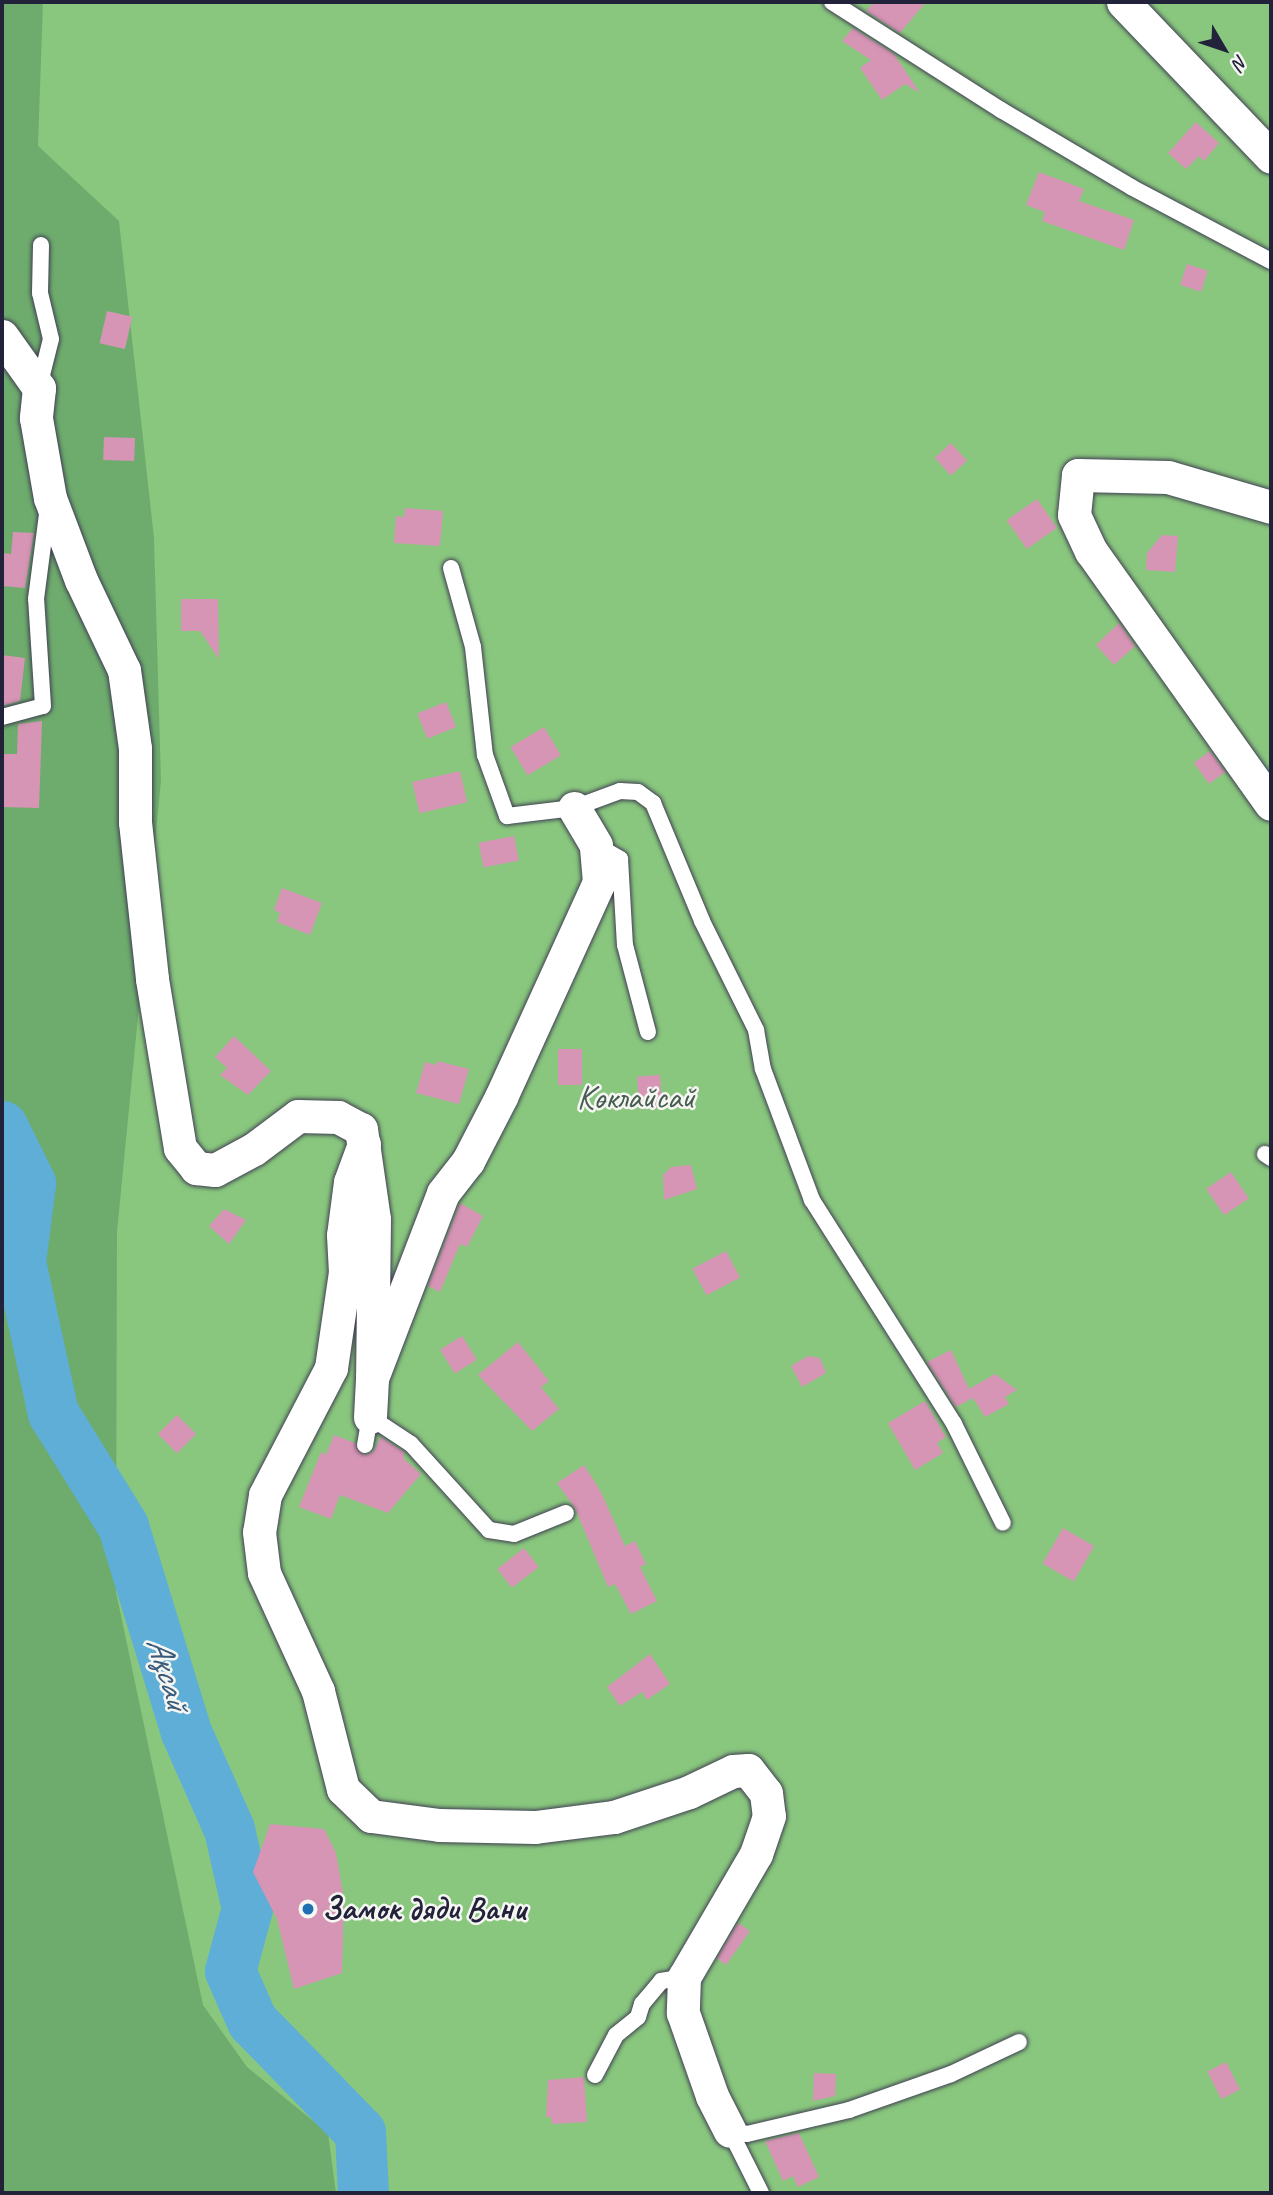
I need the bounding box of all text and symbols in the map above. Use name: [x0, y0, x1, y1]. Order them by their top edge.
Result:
north arrow: [1189, 14, 1259, 84]
text: N: [1227, 50, 1253, 74]
park label: Көклайсай: [577, 1078, 695, 1118]
water label: Ақсай: [137, 1632, 199, 1714]
place label: Замок дяди Вани: [322, 1889, 531, 1929]
marker: Замок дяди Вани: [300, 1901, 316, 1917]

